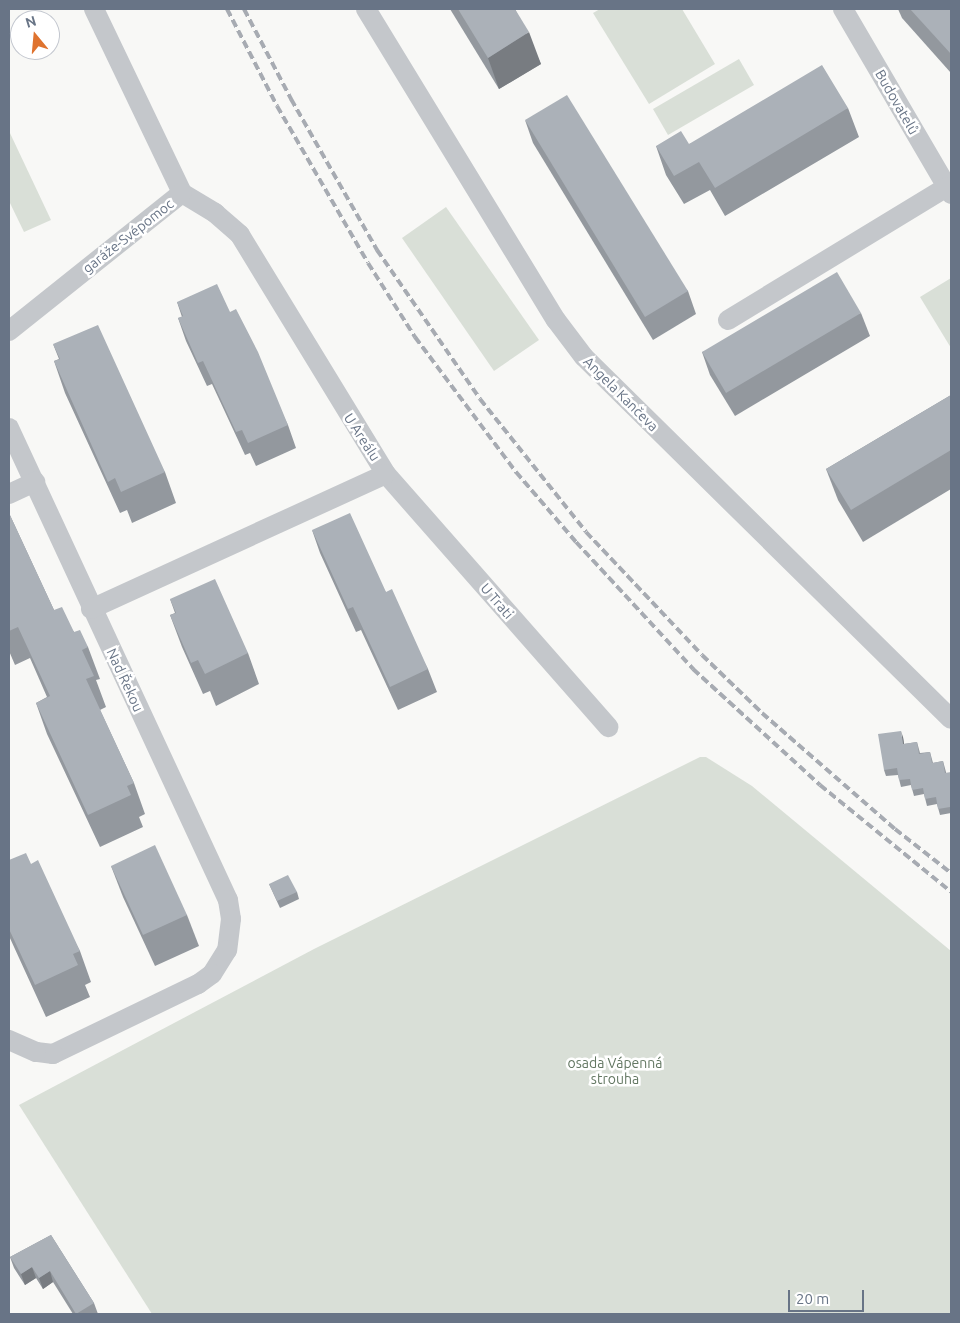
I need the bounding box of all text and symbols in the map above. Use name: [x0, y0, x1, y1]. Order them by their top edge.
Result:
north arrow: [10, 10, 60, 60]
text: N: [24, 12, 38, 31]
street label: Budovatelů: [872, 67, 922, 137]
street label: garáže-Svépomoc: [79, 195, 177, 277]
street label: Angela Kančeva: [580, 353, 662, 435]
street label: U Areálu: [340, 410, 384, 464]
street label: U Trati: [477, 580, 517, 622]
street label: Nad Řekou: [103, 646, 147, 714]
park label: osada Vápenná strouha: [567, 1055, 663, 1088]
scale bar: [790, 1280, 866, 1312]
text: 20 m: [796, 1290, 829, 1307]

